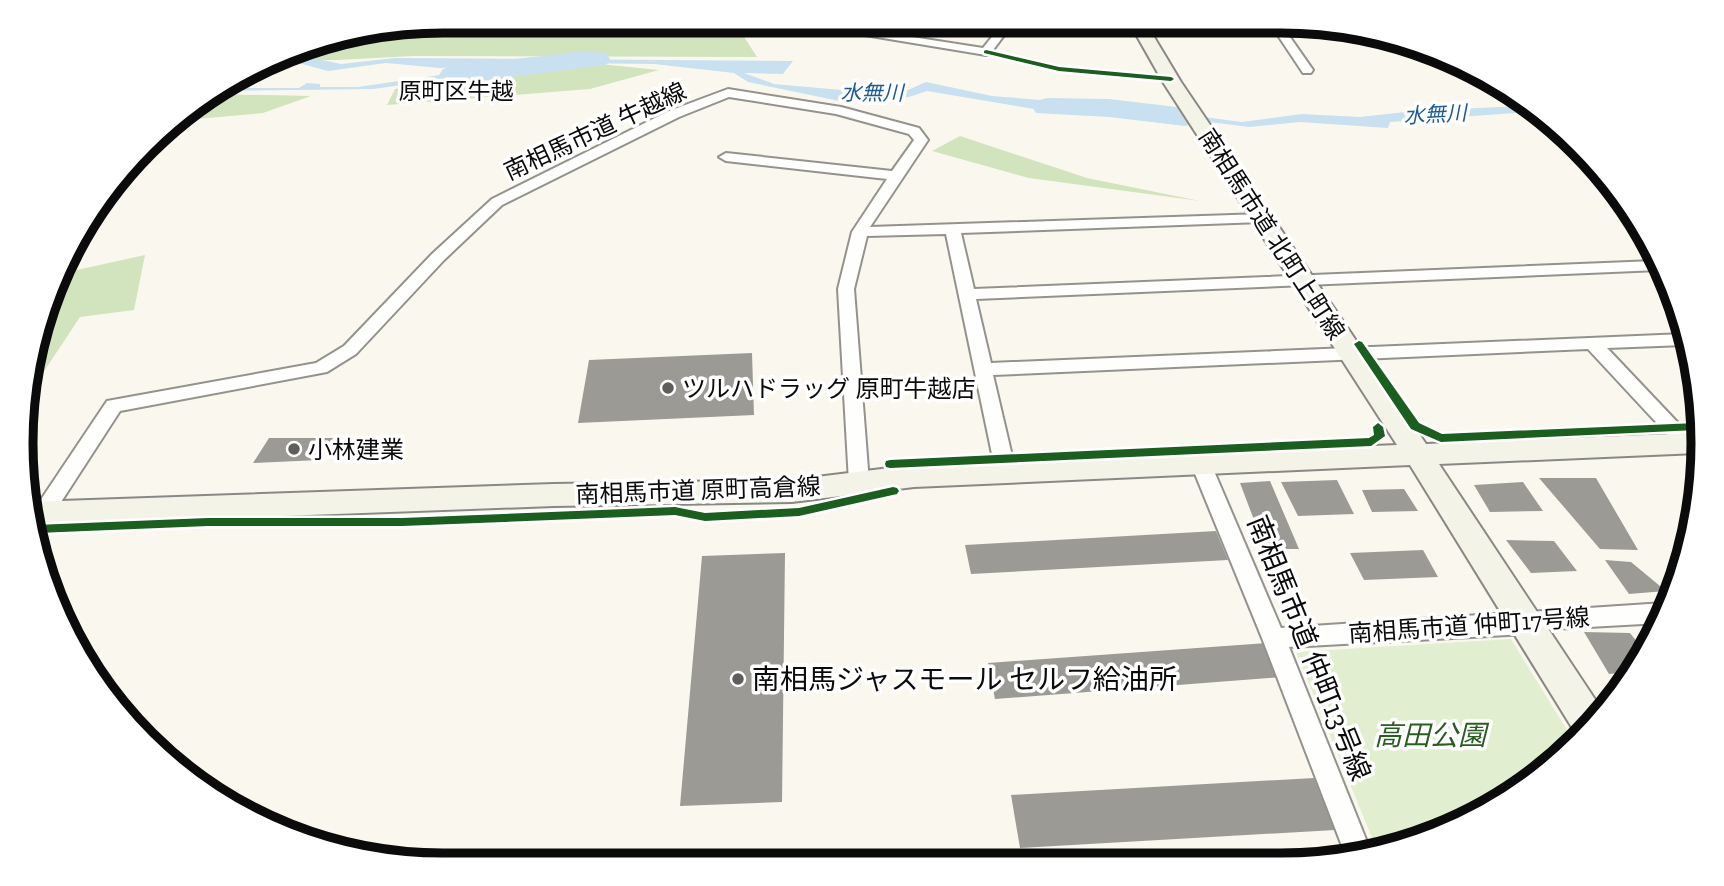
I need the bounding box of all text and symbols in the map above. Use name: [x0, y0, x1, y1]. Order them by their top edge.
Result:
street label: 南相馬市道 牛越線: [499, 76, 691, 186]
district label: 原町区牛越: [399, 77, 514, 105]
water label: 水無川: [841, 80, 905, 105]
water label: 水無川: [1403, 100, 1469, 128]
street label: 南相馬市道 北町上町線: [1193, 123, 1351, 345]
place label: ツルハドラッグ 原町牛越店: [682, 374, 975, 403]
marker: ツルハドラッグ 原町牛越店: [660, 380, 676, 396]
place label: 小林建業: [308, 435, 404, 464]
marker: 小林建業: [286, 441, 302, 457]
street label: 南相馬市道 原町高倉線: [575, 471, 821, 509]
street label: 南相馬市道 仲町13号線: [1241, 511, 1377, 785]
street label: 南相馬市道 仲町17号線: [1347, 602, 1591, 648]
place label: 南相馬ジャスモール セルフ給油所: [752, 663, 1177, 696]
marker: 南相馬ジャスモール セルフ給油所: [730, 671, 746, 687]
park label: 高田公園: [1374, 719, 1490, 752]

